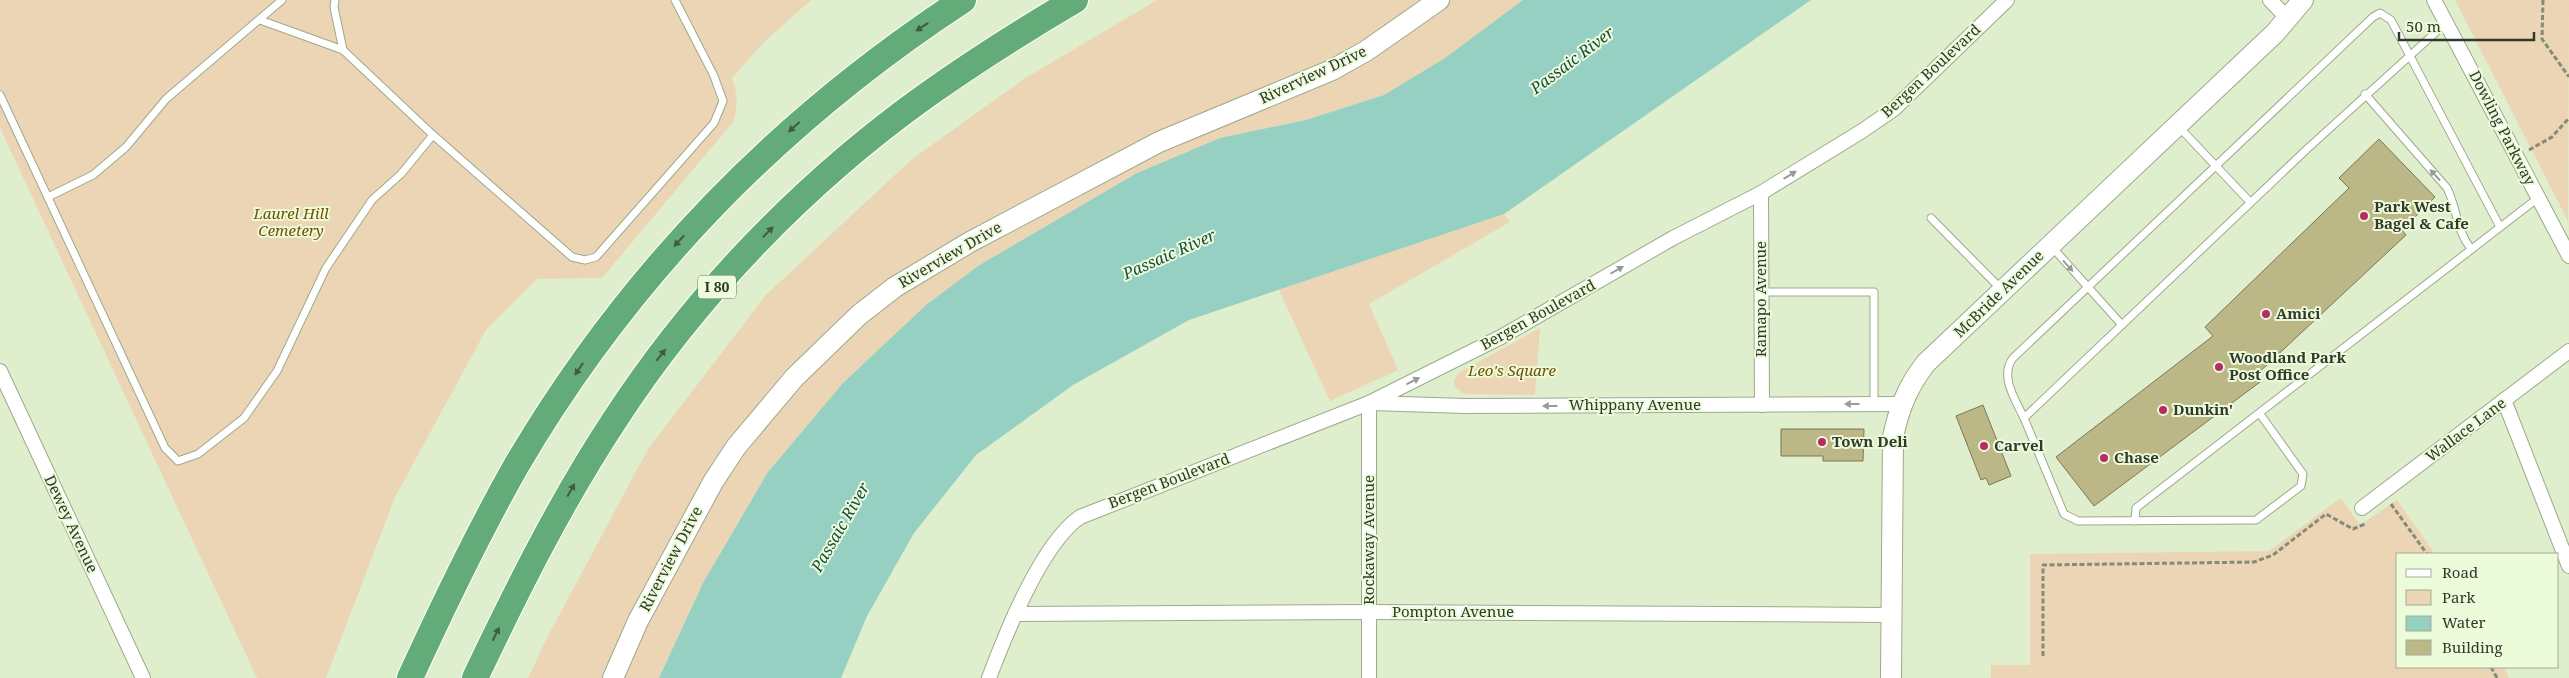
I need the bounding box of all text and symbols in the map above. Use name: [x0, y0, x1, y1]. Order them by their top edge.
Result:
scale bar: [2399, 10, 2534, 42]
text: 50 m: [2406, 16, 2441, 36]
street label: Bergen Boulevard: [1876, 19, 1984, 121]
water label: Passaic River: [1525, 21, 1619, 99]
one-way arrow: [916, 22, 929, 32]
street label: Riverview Drive: [1256, 40, 1369, 108]
street label: Dowling Parkway: [2465, 67, 2541, 189]
one-way arrow: [789, 121, 801, 133]
one-way arrow: [2430, 169, 2441, 182]
one-way arrow: [1783, 170, 1797, 179]
place label: Park West Bagel & Cafe: [2374, 196, 2469, 233]
park label: Laurel Hill Cemetery: [252, 203, 329, 240]
marker: Park West Bagel & Cafe: [2358, 210, 2370, 222]
street label: Riverview Drive: [894, 216, 1005, 292]
water label: Passaic River: [1118, 223, 1219, 285]
one-way arrow: [762, 227, 774, 239]
one-way arrow: [673, 235, 685, 247]
street label: Ramapo Avenue: [1750, 241, 1770, 357]
street label: McBride Avenue: [1949, 245, 2048, 341]
one-way arrow: [2063, 260, 2074, 273]
one-way arrow: [1611, 266, 1624, 275]
street label: Bergen Boulevard: [1476, 274, 1599, 354]
road number: I 80: [698, 276, 736, 298]
place label: Amici: [2276, 303, 2321, 323]
marker: Amici: [2260, 308, 2272, 320]
place label: Woodland Park Post Office: [2229, 347, 2347, 384]
one-way arrow: [656, 349, 667, 362]
park label: Leo's Square: [1467, 360, 1557, 380]
marker: Woodland Park Post Office: [2213, 361, 2225, 373]
one-way arrow: [574, 362, 584, 375]
one-way arrow: [1406, 377, 1420, 385]
street label: Wallace Lane: [2421, 392, 2510, 466]
street label: Whippany Avenue: [1569, 394, 1701, 414]
place label: Dunkin': [2173, 399, 2233, 419]
one-way arrow: [1844, 400, 1860, 408]
one-way arrow: [1542, 402, 1558, 410]
marker: Dunkin': [2157, 404, 2169, 416]
place label: Town Deli: [1832, 431, 1909, 451]
place label: Carvel: [1994, 435, 2045, 455]
marker: Town Deli: [1816, 436, 1828, 448]
marker: Carvel: [1978, 440, 1990, 452]
place label: Chase: [2114, 447, 2159, 467]
street label: Bergen Boulevard: [1105, 448, 1232, 512]
marker: Chase: [2098, 452, 2110, 464]
street label: Dewey Avenue: [40, 471, 103, 576]
street label: Rockaway Avenue: [1358, 475, 1378, 605]
water label: Passaic River: [805, 478, 875, 576]
one-way arrow: [567, 483, 575, 498]
street label: Riverview Drive: [634, 503, 706, 615]
legend: [2396, 553, 2559, 668]
text: Road: [2442, 562, 2478, 582]
text: Park: [2442, 587, 2476, 607]
street label: Pompton Avenue: [1392, 601, 1514, 621]
text: Water: [2442, 612, 2485, 632]
one-way arrow: [492, 627, 500, 641]
text: Building: [2442, 637, 2503, 657]

